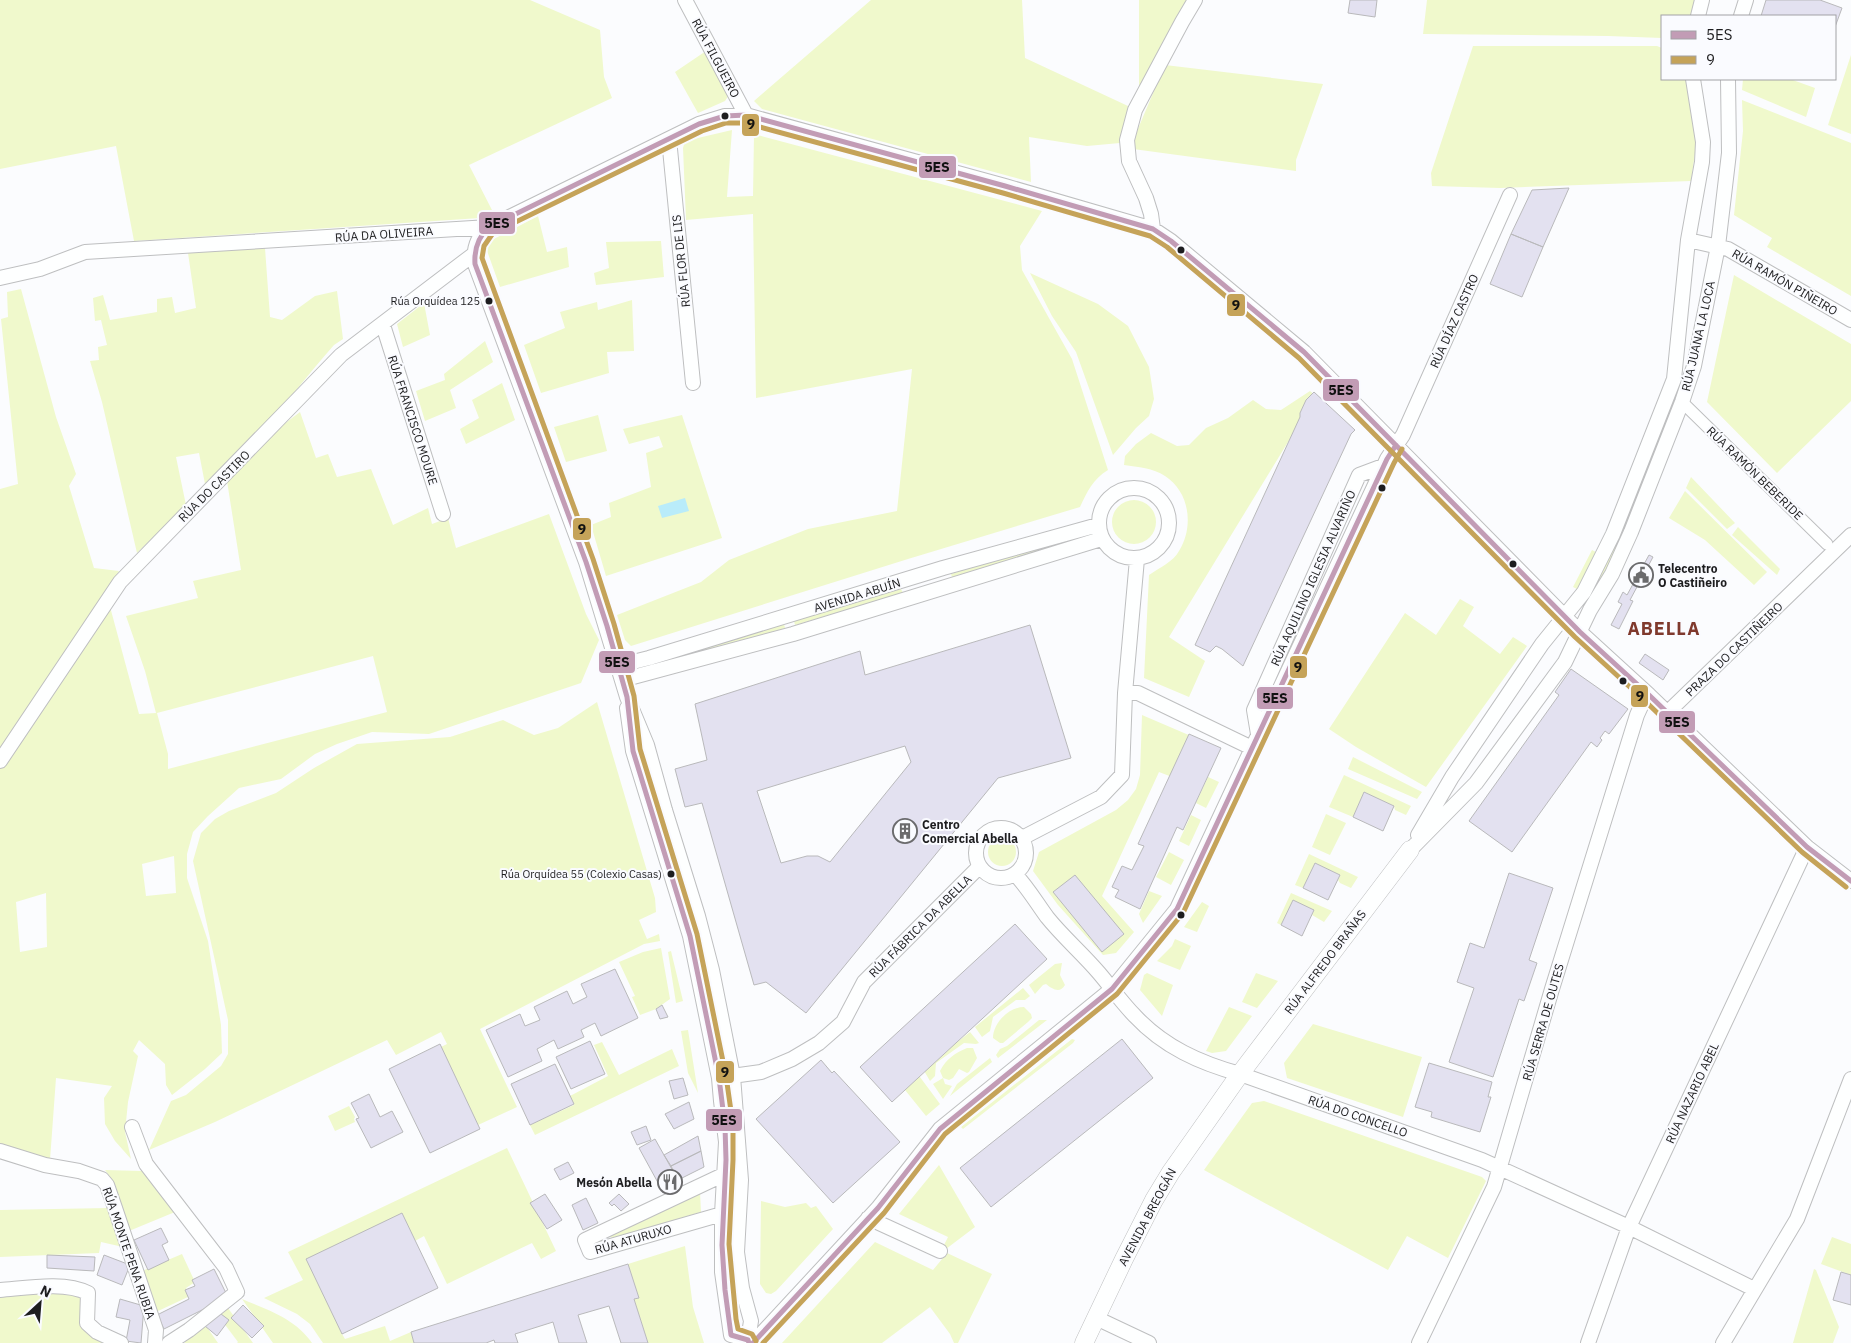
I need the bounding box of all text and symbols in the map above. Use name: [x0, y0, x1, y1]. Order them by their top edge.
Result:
legend: [1661, 15, 1836, 80]
street label: RÚA FILGUEIRO: [689, 16, 743, 100]
text: 5ES: [1706, 25, 1732, 44]
text: 9: [1706, 50, 1715, 69]
unlabelled marker: [720, 111, 730, 121]
line badge: 9: [741, 113, 760, 137]
text: 9: [747, 115, 755, 133]
line badge: 5ES: [918, 155, 957, 179]
text: 5ES: [924, 158, 950, 176]
line badge: 5ES: [478, 211, 516, 235]
text: 5ES: [484, 214, 510, 232]
street label: RÚA FLOR DE LIS: [669, 214, 693, 308]
street label: RÚA DA OLIVEIRA: [334, 223, 434, 245]
unlabelled marker: [1176, 245, 1186, 255]
street label: RÚA RAMÓN PIÑEIRO: [1730, 246, 1840, 318]
street label: RÚA DÍAZ CASTRO: [1427, 272, 1481, 370]
street label: RÚA JUANA LA LOCA: [1678, 279, 1718, 393]
line badge: 9: [1226, 293, 1246, 317]
place label: Rúa Orquídea 125: [390, 294, 480, 308]
marker: Rúa Orquídea 125: [484, 296, 494, 306]
text: 9: [1232, 296, 1240, 314]
street label: RÚA FRANCISCO MOURE: [385, 353, 441, 487]
line badge: 5ES: [1322, 378, 1360, 402]
text: 5ES: [1328, 381, 1354, 399]
street label: RÚA RAMÓN BEBERIDE: [1704, 423, 1806, 523]
street label: RÚA DO CASTIRO: [175, 447, 253, 525]
unlabelled marker: [1377, 483, 1387, 493]
street label: RÚA AQUILINO IGLESIA ALVARIÑO: [1267, 488, 1359, 668]
line badge: 9: [572, 517, 592, 541]
text: 9: [578, 520, 586, 538]
unlabelled marker: [1508, 559, 1518, 569]
place label: Telecentro O Castiñeiro: [1658, 561, 1727, 590]
public building icon: Telecentro O Castiñeiro: [1628, 562, 1654, 588]
street label: AVENIDA ABUÍN: [812, 575, 902, 615]
street label: PRAZA DO CASTIÑEIRO: [1682, 599, 1786, 699]
district label: ABELLA: [1628, 617, 1700, 640]
line badge: 5ES: [598, 650, 636, 674]
text: 5ES: [604, 653, 630, 671]
line badge: 9: [1289, 655, 1308, 679]
text: 9: [1294, 658, 1302, 676]
unlabelled marker: [1618, 676, 1628, 686]
line badge: 9: [1630, 684, 1649, 708]
line badge: 5ES: [1256, 686, 1294, 710]
text: 9: [1636, 687, 1644, 705]
text: 5ES: [1262, 689, 1288, 707]
line badge: 5ES: [1658, 710, 1696, 734]
text: 5ES: [1664, 713, 1690, 731]
place label: Centro Comercial Abella: [922, 817, 1018, 846]
building icon: Centro Comercial Abella: [892, 818, 918, 844]
place label: Rúa Orquídea 55 (Colexio Casas): [501, 867, 662, 881]
marker: Rúa Orquídea 55 (Colexio Casas): [666, 869, 676, 879]
street label: RÚA FÁBRICA DA ABELLA: [866, 871, 975, 980]
street label: RÚA ALFREDO BRAÑAS: [1281, 907, 1369, 1017]
unlabelled marker: [1176, 910, 1186, 920]
street label: RÚA SERRA DE OUTES: [1519, 962, 1567, 1082]
street label: RÚA NAZARIO ABEL: [1662, 1040, 1722, 1146]
line badge: 9: [715, 1060, 735, 1084]
text: 9: [721, 1063, 729, 1081]
street label: RÚA DO CONCELLO: [1306, 1092, 1410, 1140]
line badge: 5ES: [705, 1108, 743, 1132]
text: 5ES: [711, 1111, 737, 1129]
street label: AVENIDA BREOGÁN: [1115, 1165, 1179, 1269]
restaurant icon: Mesón Abella: [657, 1169, 683, 1195]
place label: Mesón Abella: [576, 1175, 652, 1190]
street label: RÚA MONTE PENA RUBIA: [99, 1185, 159, 1321]
street label: RÚA ATURUXO: [593, 1221, 673, 1257]
north arrow: [15, 1278, 65, 1328]
text: N: [37, 1281, 54, 1302]

